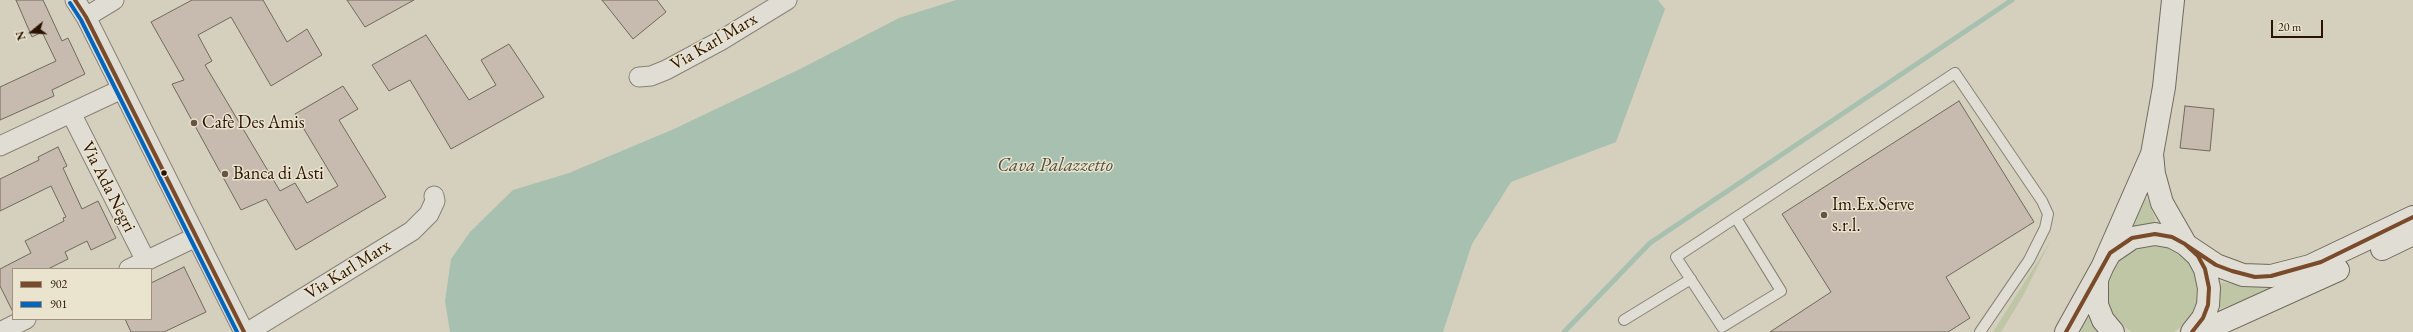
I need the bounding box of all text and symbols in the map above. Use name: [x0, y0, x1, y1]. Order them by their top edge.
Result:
street label: Via Karl Marx: [667, 8, 761, 76]
north arrow: [12, 12, 52, 52]
scale bar: [2273, 12, 2325, 38]
text: 20 m: [2278, 19, 2301, 35]
text: N: [13, 29, 29, 42]
place label: Cafè Des Amis: [202, 112, 305, 134]
marker: Cafè Des Amis: [189, 118, 199, 128]
street label: Via Ada Negri: [76, 138, 140, 236]
water label: Cava Palazzetto: [997, 155, 1113, 177]
place label: Banca di Asti: [233, 163, 324, 185]
unlabelled marker: [159, 168, 169, 178]
marker: Banca di Asti: [220, 169, 230, 179]
place label: Im.Ex.Serve s.r.l.: [1832, 194, 1914, 236]
marker: Im.Ex.Serve s.r.l.: [1819, 210, 1829, 220]
street label: Via Karl Marx: [301, 235, 395, 305]
legend: [12, 268, 152, 320]
text: 902: [50, 276, 67, 292]
text: 901: [50, 296, 67, 312]

